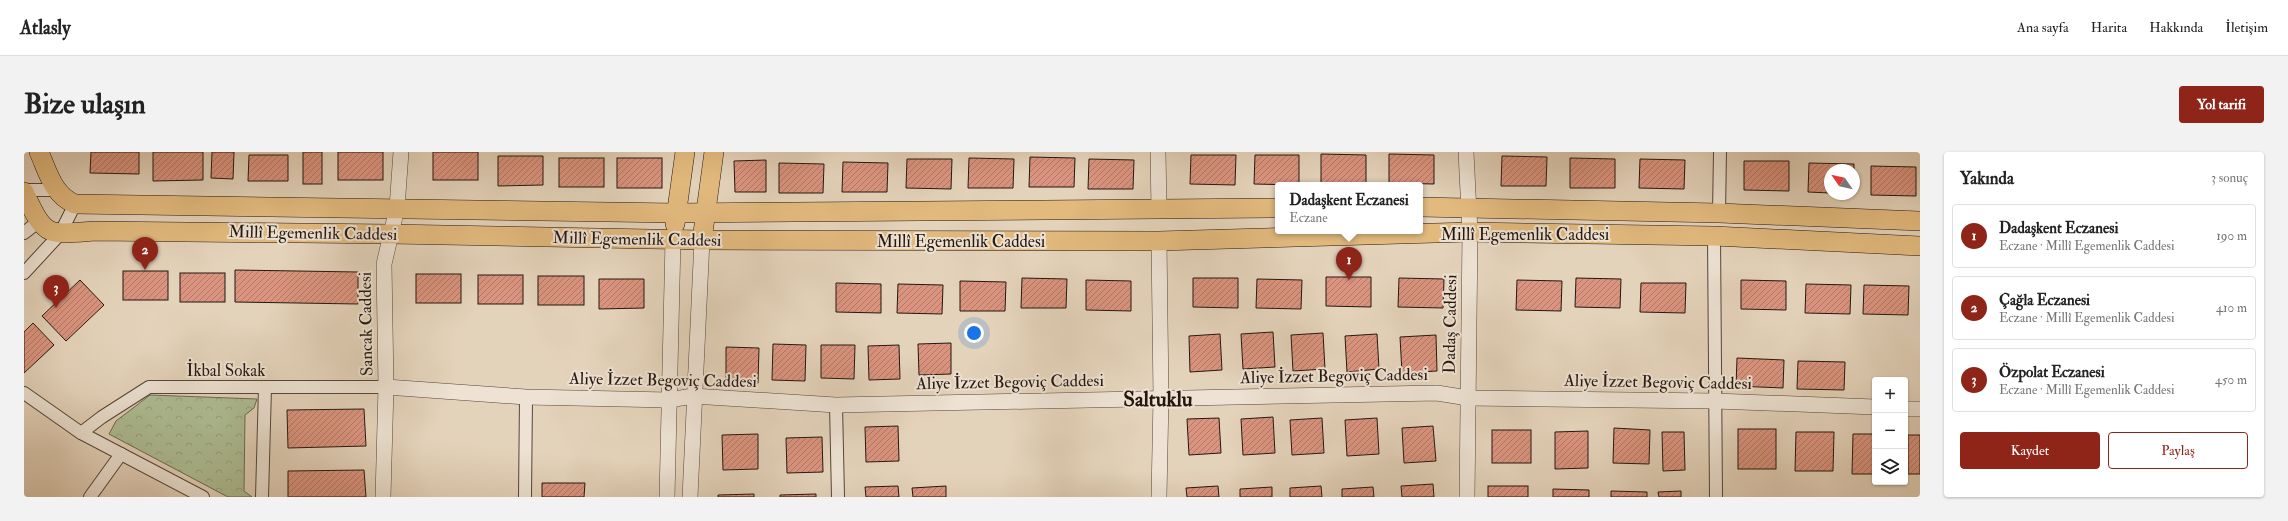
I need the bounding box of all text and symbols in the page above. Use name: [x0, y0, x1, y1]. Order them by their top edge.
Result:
text: Atlasly: [20, 16, 71, 40]
text: Ana sayfa: [2017, 19, 2069, 36]
text: Harita: [2091, 19, 2127, 36]
text: Hakkında: [2149, 19, 2203, 36]
text: İletişim: [2225, 19, 2268, 36]
button: Yol tarifi: [2179, 86, 2264, 123]
text: Bize ulaşın: [24, 87, 146, 122]
north arrow: [1824, 164, 1860, 200]
text: Yakında: [1960, 168, 2014, 189]
text: 3 sonuç: [2211, 170, 2248, 186]
popup: [1275, 182, 1423, 234]
text: Dadaşkent Eczanesi: [1289, 191, 1409, 210]
text: Eczane: [1289, 210, 1328, 226]
text: Dadaşkent Eczanesi: [1999, 219, 2118, 238]
street label: Millî Egemenlik Caddesi: [228, 221, 398, 245]
street label: Millî Egemenlik Caddesi: [1441, 224, 1610, 245]
street label: Millî Egemenlik Caddesi: [552, 227, 722, 251]
text: 1: [1972, 228, 1976, 244]
text: 190 m: [2216, 228, 2247, 244]
street label: Millî Egemenlik Caddesi: [877, 231, 1046, 252]
pin: 2: [132, 237, 158, 270]
text: Eczane · Millî Egemenlik Caddesi: [1999, 238, 2174, 254]
pin: 1: [1336, 247, 1362, 280]
street label: Sancak Caddesi: [355, 271, 377, 376]
street label: Dadaş Caddesi: [1439, 274, 1461, 374]
pin: 3: [43, 275, 69, 308]
text: Çağla Eczanesi: [1999, 291, 2090, 310]
text: 2: [1971, 300, 1977, 316]
text: 410 m: [2216, 300, 2247, 316]
text: Eczane · Millî Egemenlik Caddesi: [1999, 310, 2174, 326]
your location: [964, 323, 984, 343]
street label: İkbal Sokak: [187, 359, 265, 381]
street label: Aliye İzzet Begoviç Caddesi: [1239, 363, 1429, 389]
text: Özpolat Eczanesi: [1999, 363, 2105, 382]
street label: Aliye İzzet Begoviç Caddesi: [568, 367, 758, 393]
street label: Aliye İzzet Begoviç Caddesi: [915, 369, 1105, 395]
street label: Aliye İzzet Begoviç Caddesi: [1563, 369, 1753, 395]
text: 3: [1972, 372, 1977, 388]
text: 450 m: [2215, 372, 2247, 388]
map controls: [1872, 377, 1908, 485]
button: +: [1872, 377, 1908, 413]
text: Eczane · Millî Egemenlik Caddesi: [1999, 382, 2174, 398]
district label: Saltuklu: [1123, 386, 1193, 413]
button: −: [1872, 413, 1908, 449]
button: Kaydet: [1960, 432, 2100, 469]
button: Paylaş: [2108, 432, 2248, 469]
button: layers: [1872, 449, 1908, 485]

